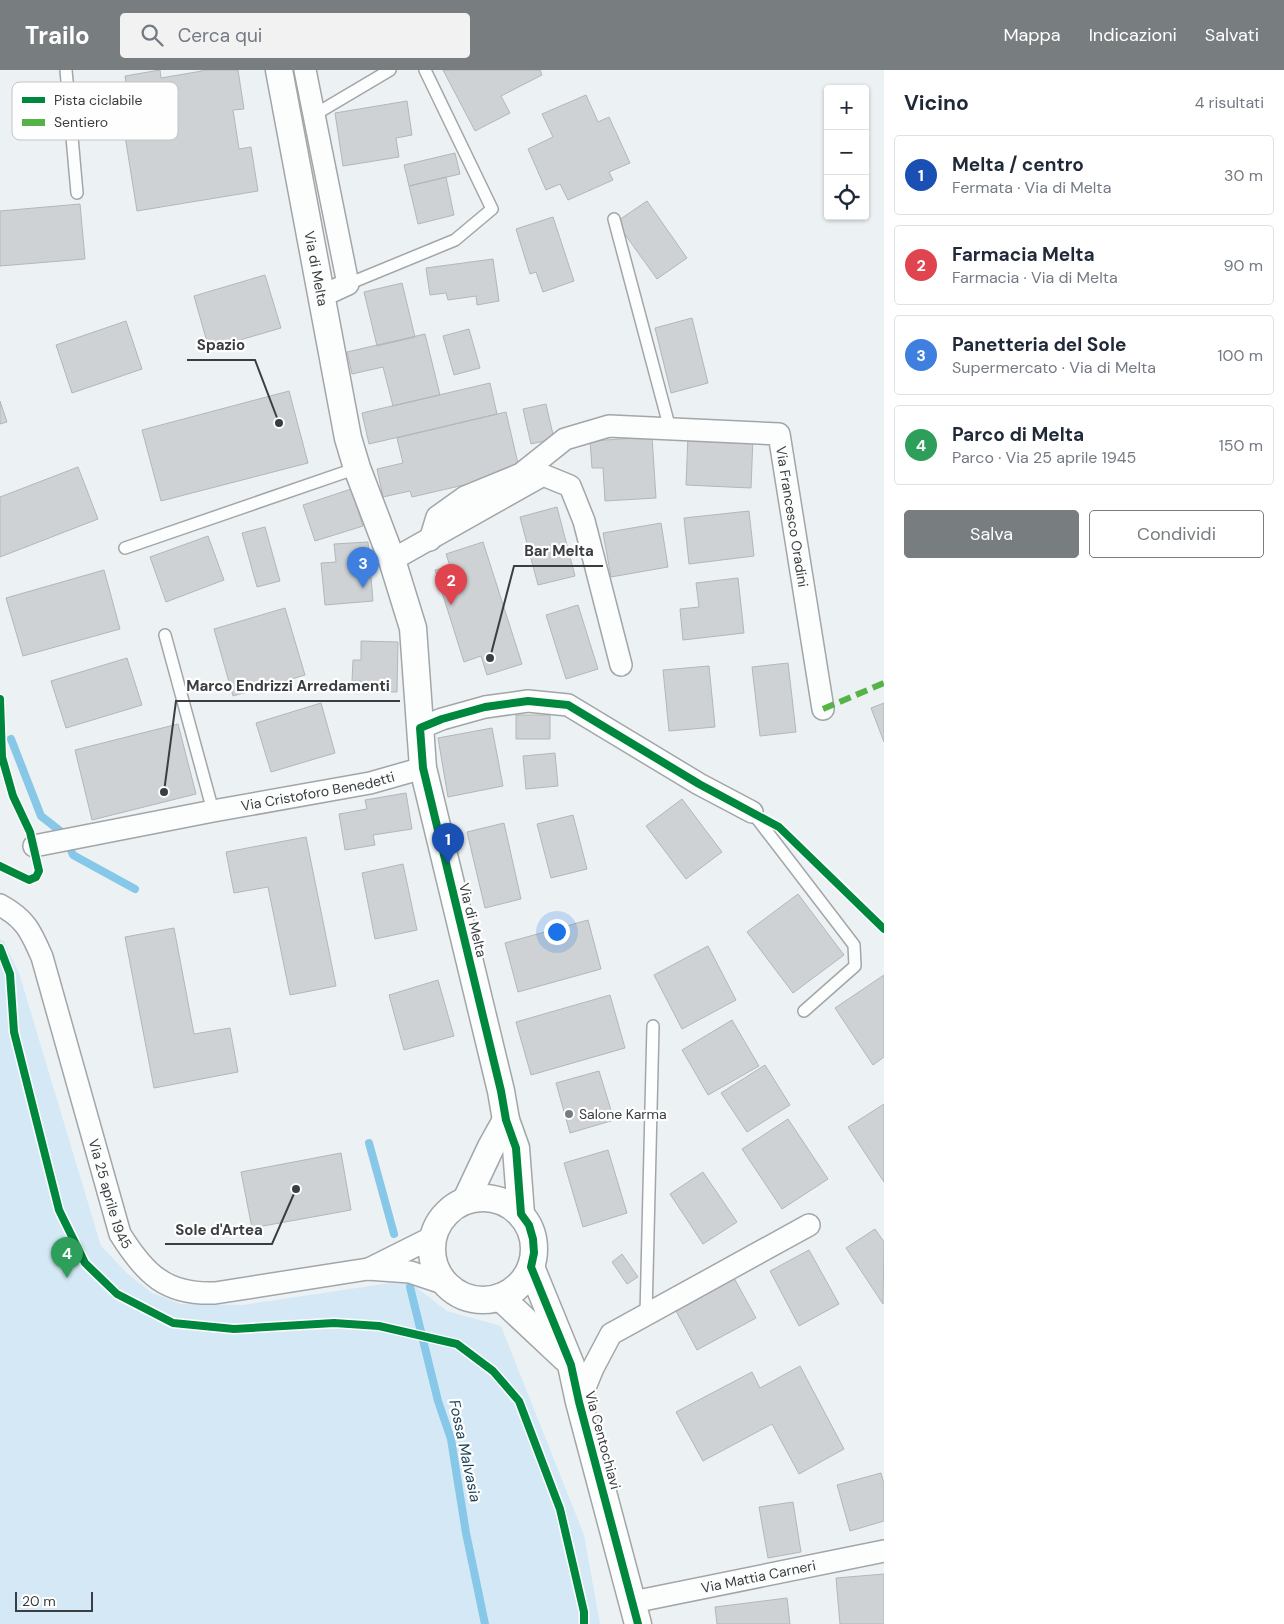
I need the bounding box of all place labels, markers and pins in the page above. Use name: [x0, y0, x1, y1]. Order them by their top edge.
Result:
callout: Spazio: [187, 330, 255, 360]
callout: Bar Melta: [514, 536, 603, 566]
pin: 3: [347, 547, 379, 588]
pin: 2: [435, 564, 467, 605]
callout: Marco Endrizzi Arredamenti: [176, 671, 400, 701]
pin: 1: [432, 823, 464, 864]
place label: Salone Karma: [579, 1105, 667, 1123]
marker: Salone Karma: [563, 1108, 575, 1120]
callout: Sole d'Artea: [165, 1214, 272, 1244]
pin: 4: [51, 1237, 83, 1278]

